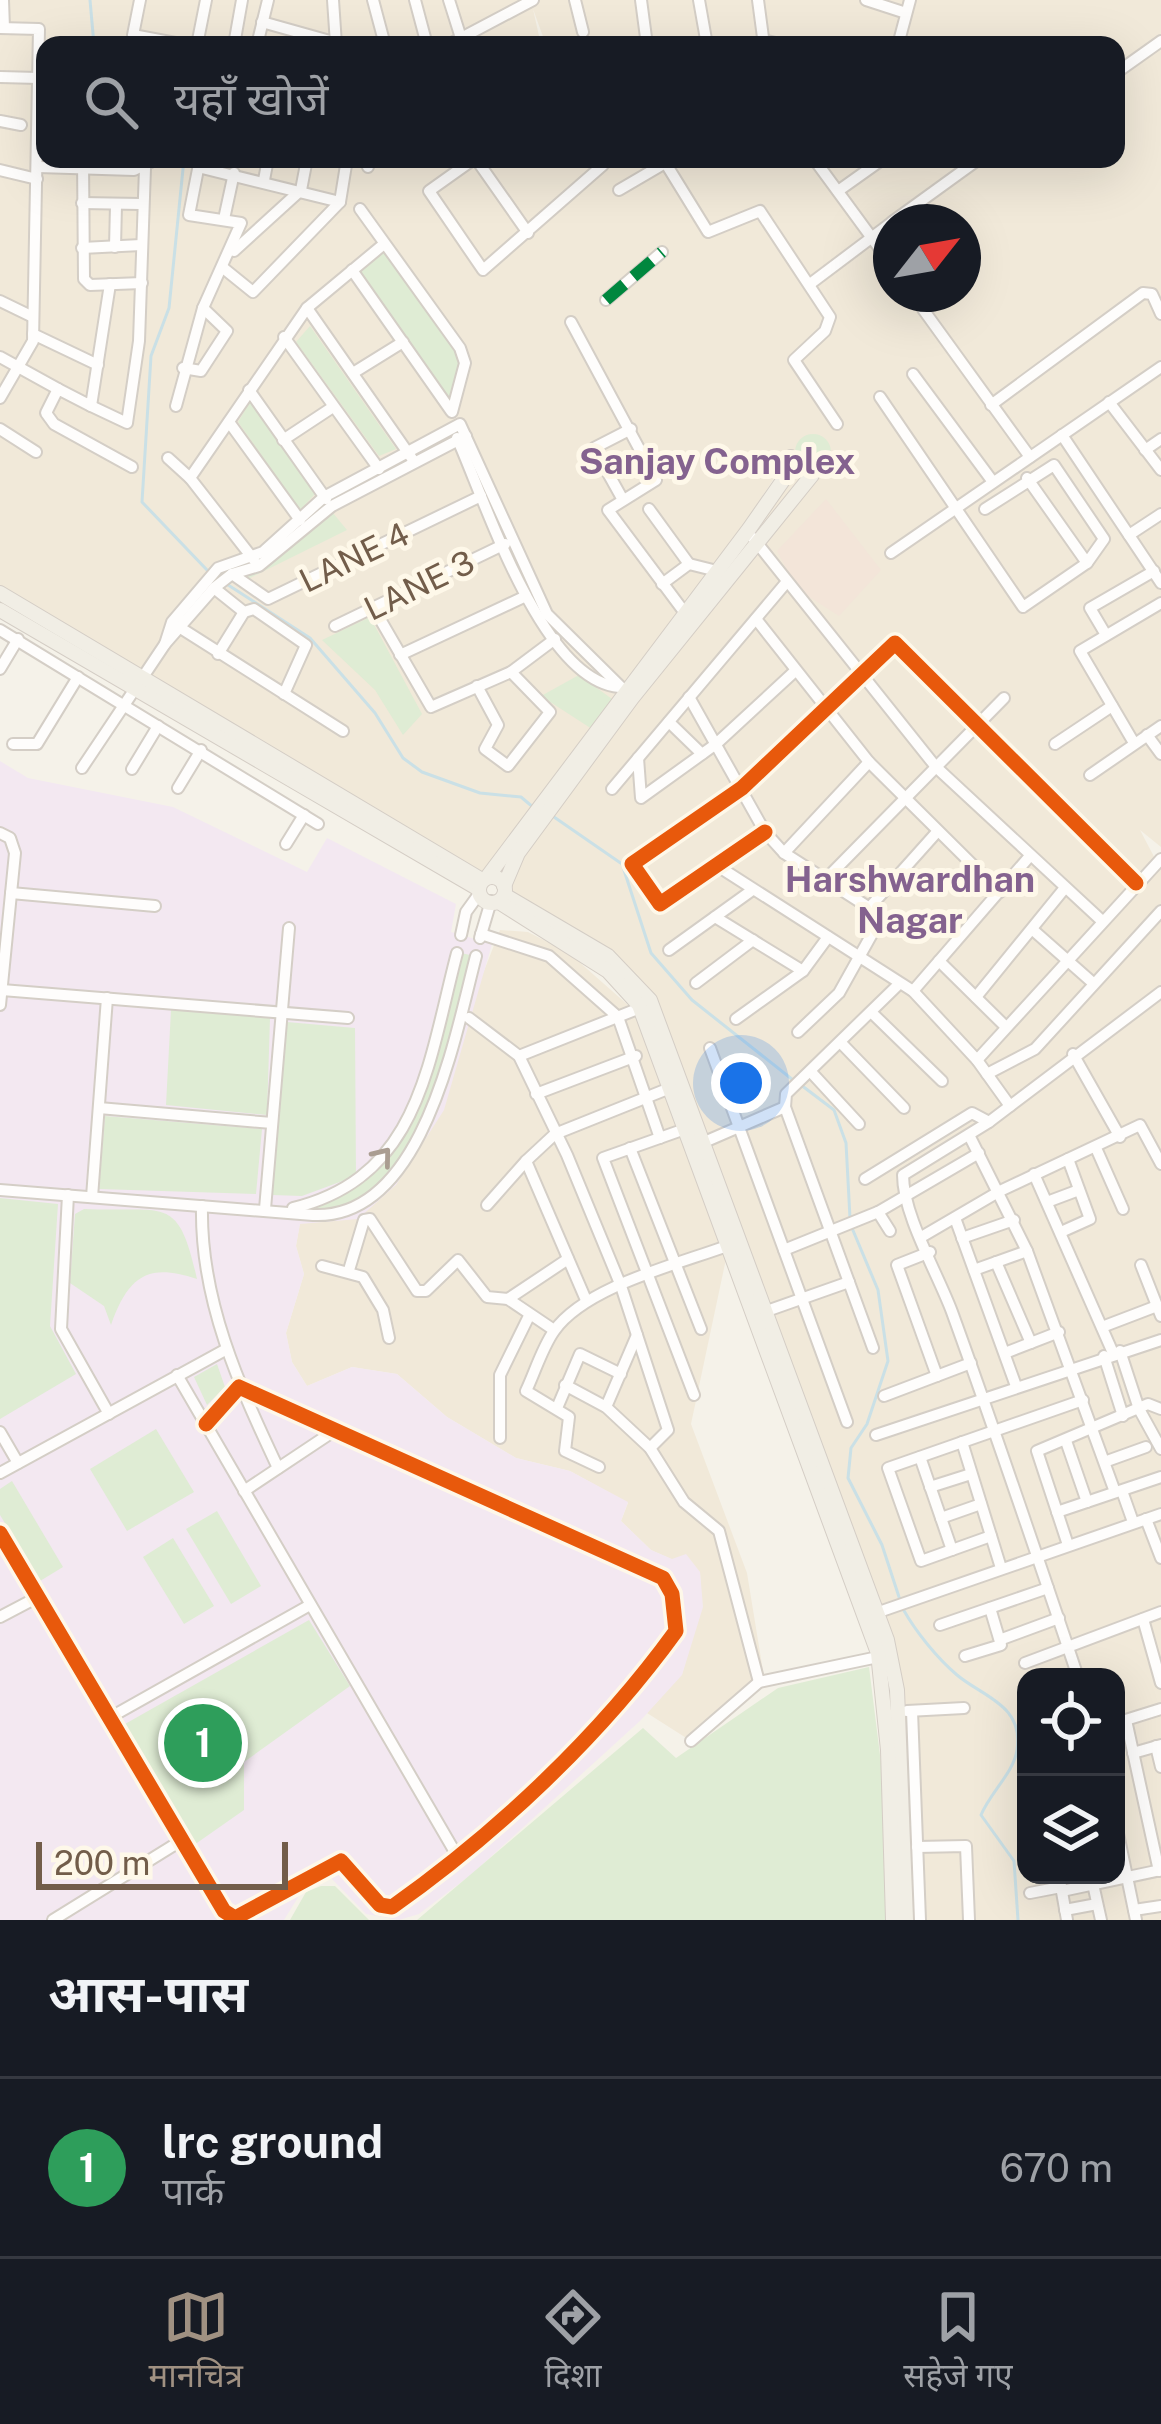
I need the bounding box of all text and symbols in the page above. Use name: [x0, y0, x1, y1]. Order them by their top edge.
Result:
search box: [36, 36, 1125, 168]
icon: search: [78, 69, 144, 135]
text: यहाँ खोजें: [174, 72, 328, 125]
north arrow: [873, 204, 981, 312]
district label: Sanjay Complex: [579, 440, 855, 482]
street label: LANE 4: [293, 514, 415, 600]
street label: LANE 3: [358, 542, 480, 628]
district label: Harshwardhan Nagar: [785, 858, 1035, 941]
your location: [711, 1053, 771, 1113]
one-way arrow: [369, 1148, 390, 1170]
map controls: [1017, 1668, 1125, 1884]
button: locate: [1017, 1668, 1125, 1776]
pin: 1: [164, 1698, 242, 1788]
button: layers: [1017, 1776, 1125, 1884]
scale bar: [36, 1836, 288, 1889]
text: 200 m: [54, 1844, 150, 1882]
text: आस-पास: [48, 1964, 248, 2023]
text: lrc ground: [162, 2115, 383, 2168]
text: 1: [79, 2145, 95, 2191]
text: 670 m: [1000, 2145, 1113, 2191]
text: पार्क: [162, 2168, 224, 2214]
tab: मानचित्र: [149, 2284, 243, 2400]
tab: दिशा: [540, 2284, 606, 2400]
tab: सहेजे गए: [903, 2284, 1012, 2400]

